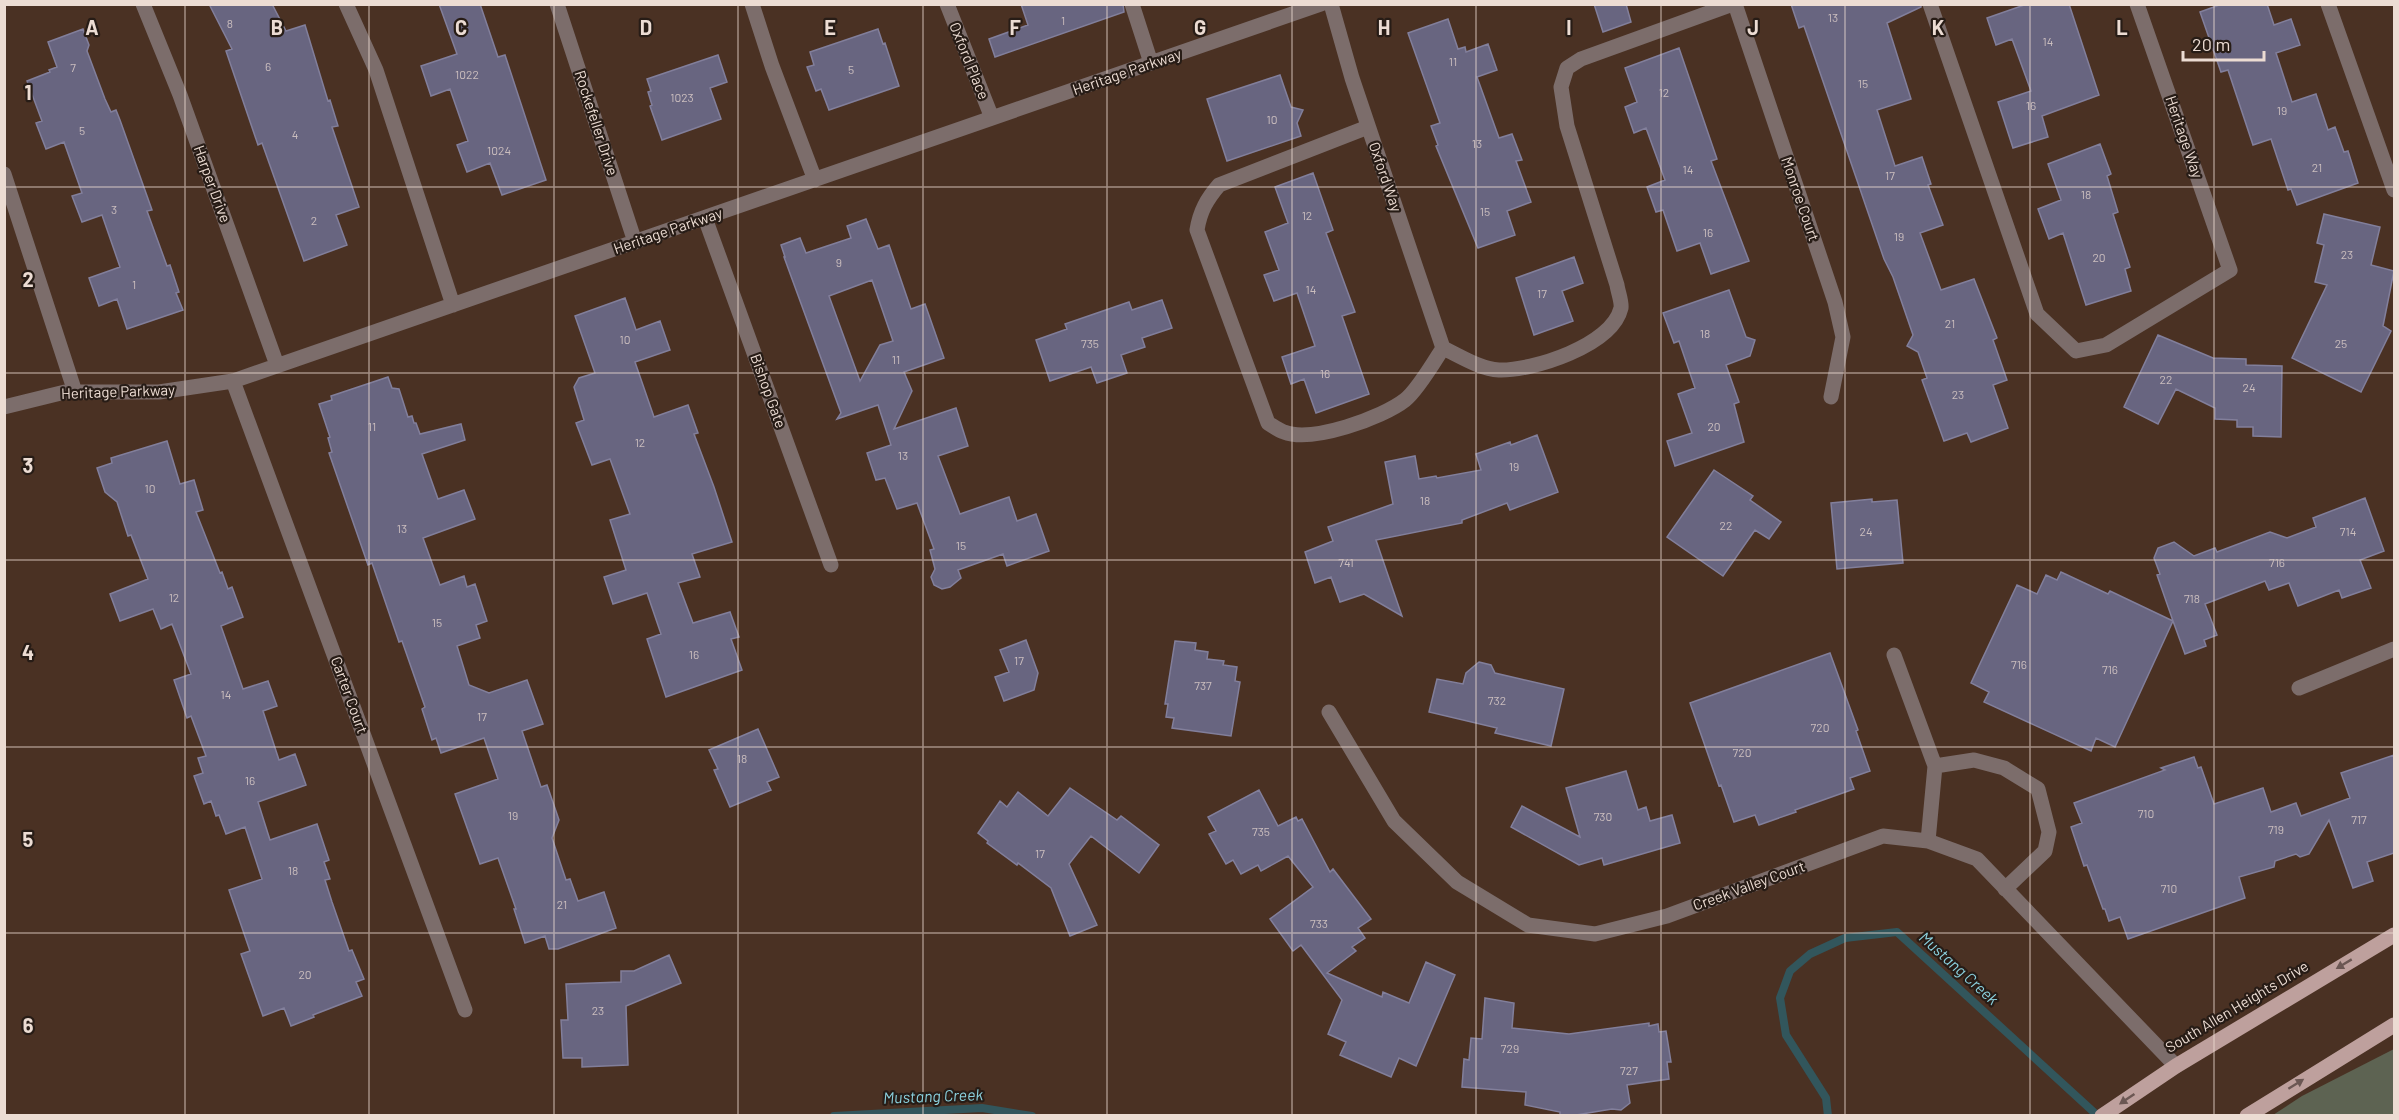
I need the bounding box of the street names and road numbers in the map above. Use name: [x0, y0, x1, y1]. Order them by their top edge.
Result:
street label: Oxford Place: [946, 19, 994, 102]
street label: Heritage Parkway: [1070, 44, 1184, 98]
street label: Rockefeller Drive: [571, 68, 622, 178]
street label: Heritage Way: [2162, 93, 2208, 180]
street label: Oxford Way: [1366, 139, 1406, 214]
street label: Harper Drive: [191, 143, 235, 225]
street label: Monroe Court: [1778, 154, 1824, 243]
street label: Heritage Parkway: [611, 203, 725, 257]
street label: Bishop Gate: [747, 351, 791, 430]
street label: Heritage Parkway: [61, 380, 175, 402]
street label: Carter Court: [328, 654, 372, 736]
street label: Creek Valley Court: [1690, 856, 1807, 914]
street label: South Allen Heights Drive: [2162, 956, 2311, 1056]

